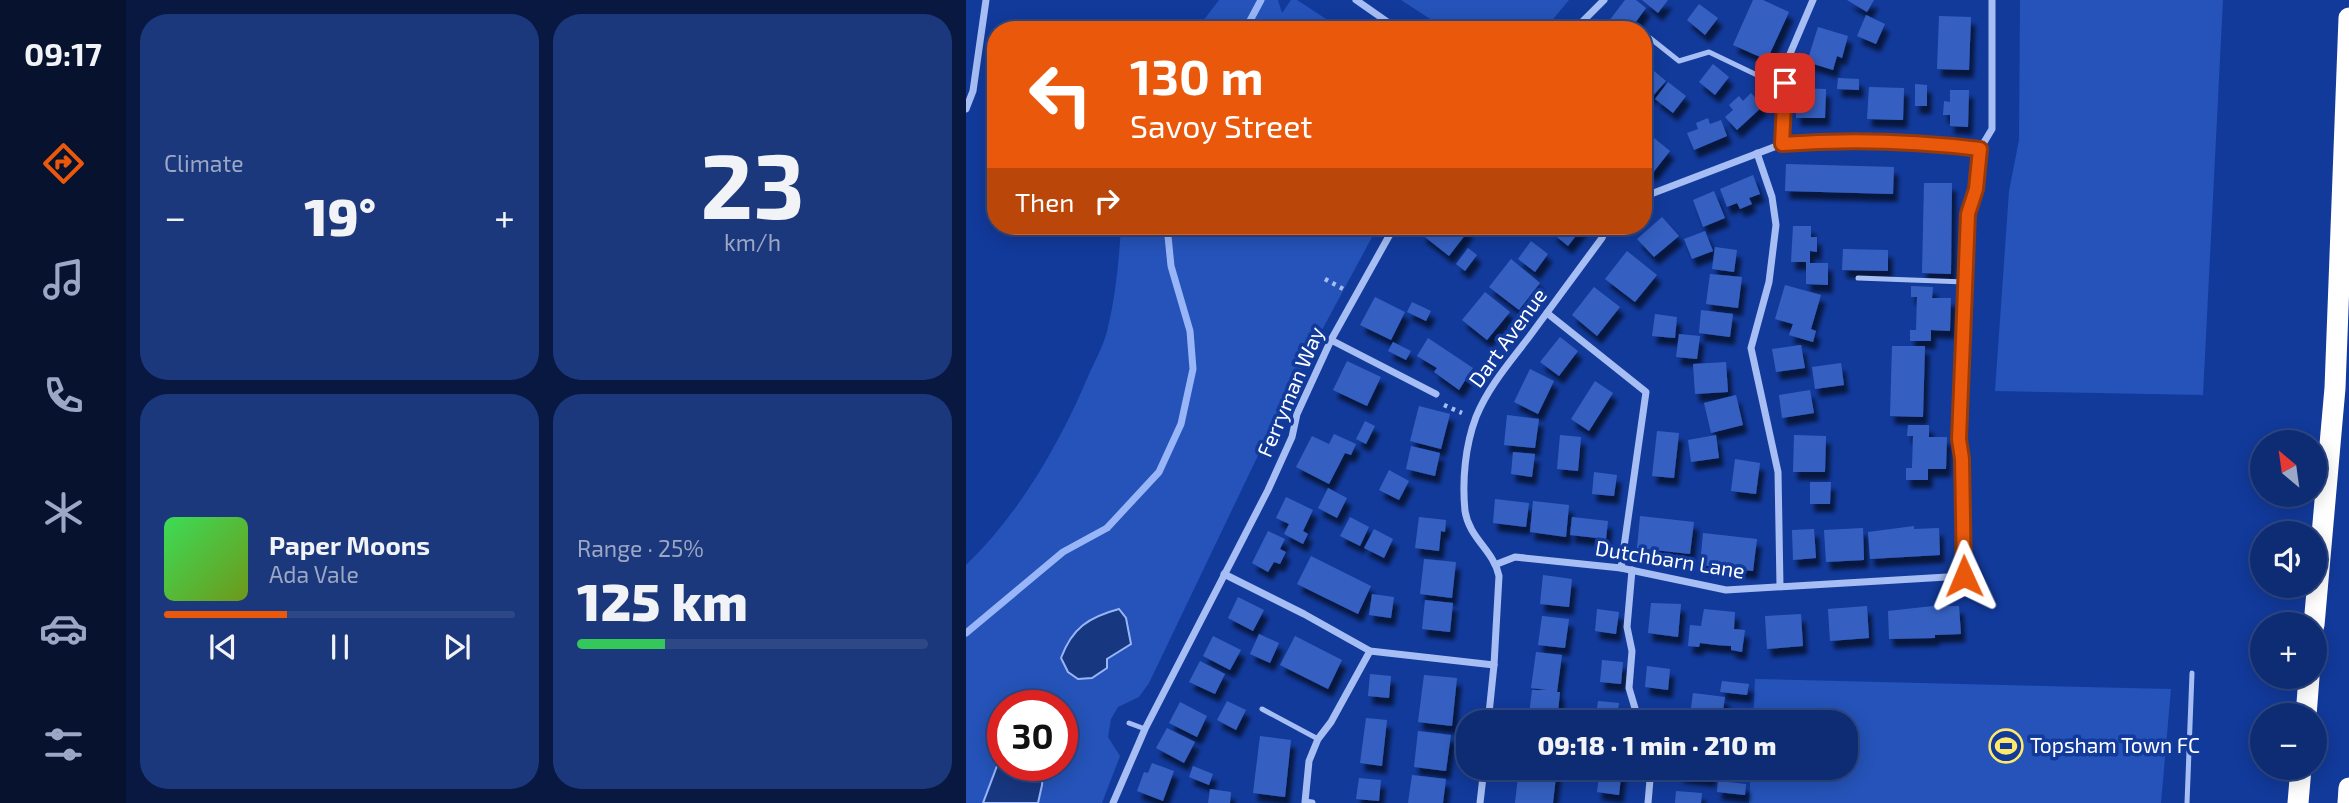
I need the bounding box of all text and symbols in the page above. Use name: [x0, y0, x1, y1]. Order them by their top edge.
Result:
text: 09:17: [24, 34, 102, 72]
text: 130 m: [1130, 46, 1264, 105]
icon: left: [1015, 49, 1106, 140]
pin: [1755, 53, 1815, 113]
icon: arrive: [1766, 64, 1804, 102]
text: Savoy Street: [1130, 106, 1313, 144]
text: 23: [700, 128, 805, 237]
icon: directions: [39, 139, 88, 188]
text: Climate: [164, 149, 244, 177]
icon: right: [1088, 182, 1126, 220]
text: 19°: [304, 184, 376, 246]
text: Then: [1015, 186, 1074, 217]
text: −: [164, 193, 186, 239]
text: +: [494, 193, 515, 239]
text: km/h: [724, 228, 781, 256]
icon: music: [39, 255, 88, 304]
street label: Dart Avenue: [1462, 283, 1551, 392]
street label: Ferryman Way: [1251, 323, 1328, 460]
icon: phone: [39, 371, 88, 420]
north arrow: [2250, 430, 2328, 508]
map controls: [2250, 430, 2327, 780]
icon: climate: [39, 488, 88, 537]
button: sound: [2250, 521, 2327, 598]
text: Paper Moons: [269, 529, 430, 560]
text: Range · 25%: [577, 534, 704, 562]
street label: Dutchbarn Lane: [1594, 534, 1747, 583]
position arrow: [1927, 539, 2001, 613]
text: Ada Vale: [269, 560, 359, 588]
text: 125 km: [577, 569, 748, 631]
icon: car: [39, 604, 88, 653]
button: +: [2250, 612, 2327, 689]
icon: previous: [204, 628, 242, 666]
icon: pause: [321, 628, 359, 666]
icon: next: [438, 628, 476, 666]
speed limit sign: 30: [987, 690, 1078, 781]
button: −: [2250, 703, 2327, 780]
icon: filters: [39, 720, 88, 769]
sports icon: Topsham Town FC: [1987, 727, 2025, 765]
text: 09:18 · 1 min · 210 m: [1537, 729, 1777, 760]
place label: Topsham Town FC: [2030, 732, 2200, 757]

